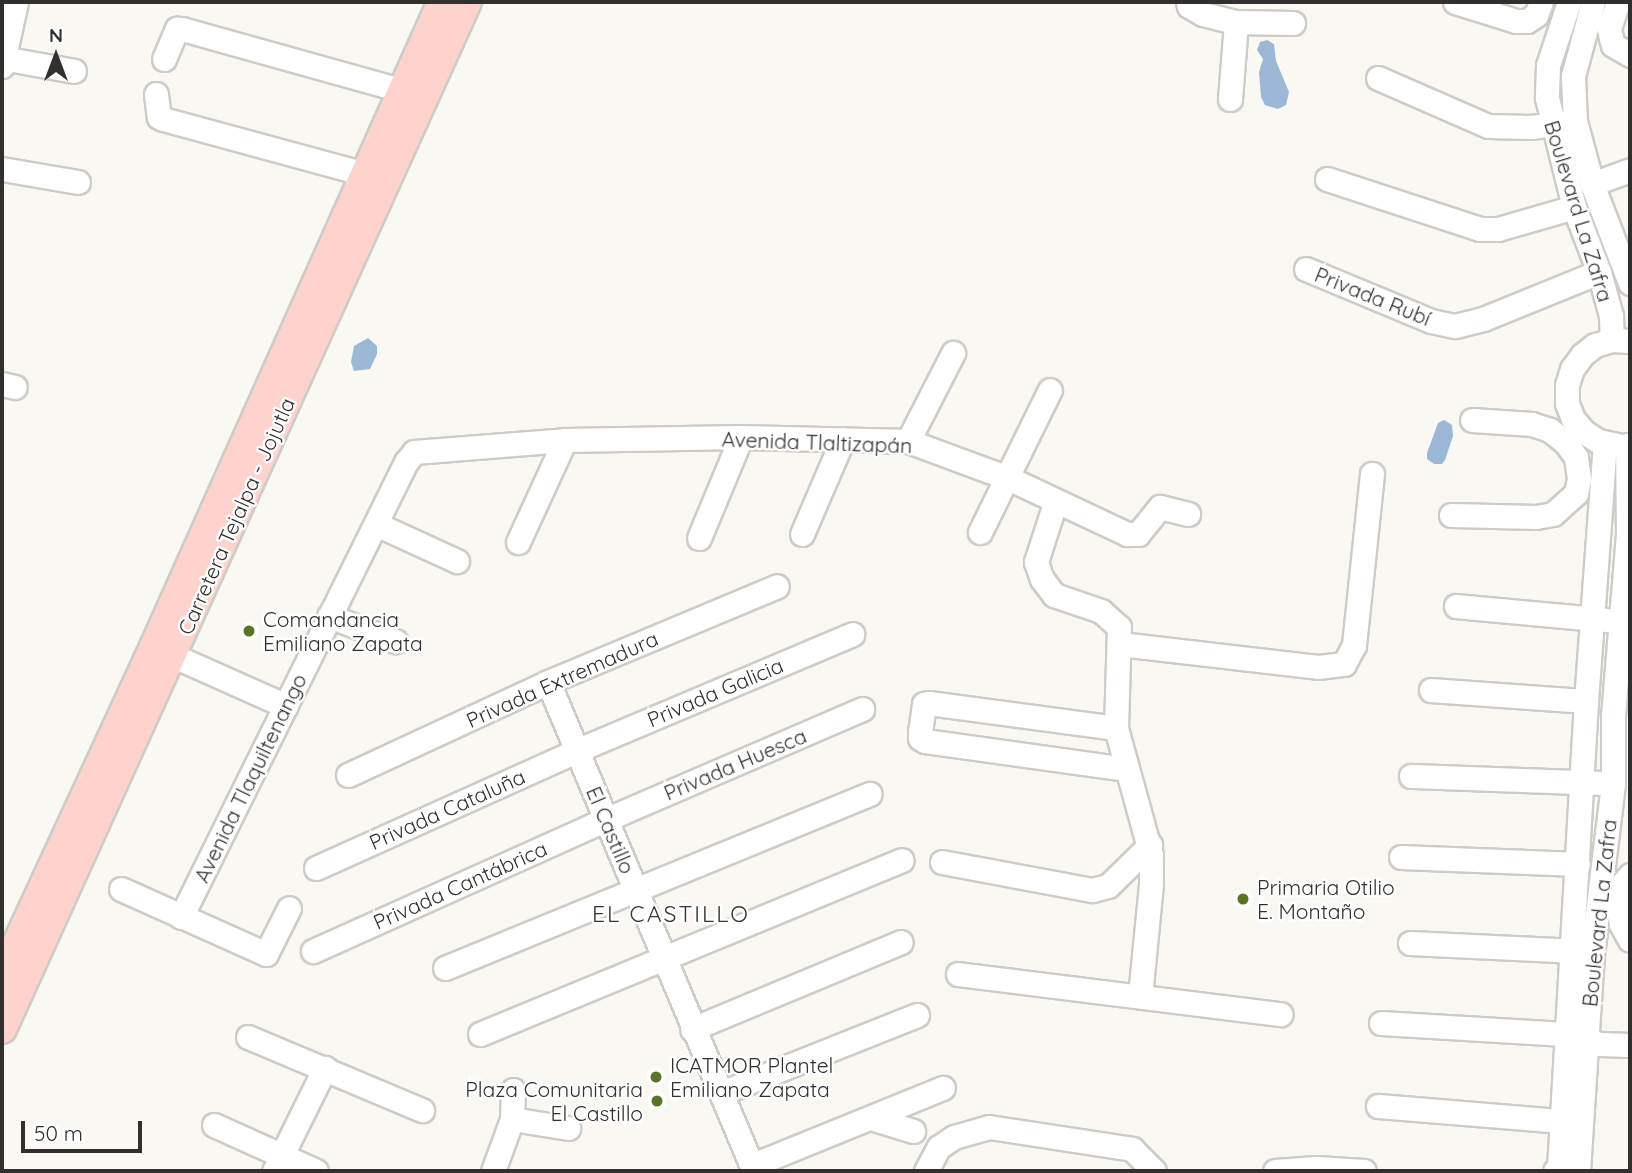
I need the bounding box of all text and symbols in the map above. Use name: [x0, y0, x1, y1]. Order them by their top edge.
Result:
north arrow: [21, 21, 91, 91]
text: N: [49, 23, 63, 47]
street label: Boulevard La Zafra: [1539, 117, 1619, 305]
street label: Privada Rubí: [1311, 261, 1435, 331]
street label: Carretera Tejalpa - Jojutla: [172, 394, 300, 638]
street label: Avenida Tlaltizapán: [721, 426, 913, 458]
place label: Comandancia Emiliano Zapata: [263, 606, 423, 656]
marker: Comandancia Emiliano Zapata: [241, 623, 257, 639]
street label: Privada Extremadura: [462, 625, 662, 733]
street label: Privada Galicia: [643, 652, 787, 732]
street label: Avenida Tlaquiltenango: [188, 670, 312, 886]
street label: Privada Huesca: [660, 723, 810, 805]
street label: Privada Cataluña: [365, 763, 529, 855]
street label: El Castillo: [581, 782, 641, 878]
street label: Boulevard La Zafra: [1577, 818, 1621, 1008]
street label: Privada Cantábrica: [369, 835, 551, 935]
place label: Primaria Otilio E. Montaño: [1257, 874, 1395, 924]
marker: Primaria Otilio E. Montaño: [1235, 891, 1251, 907]
district label: EL CASTILLO: [593, 900, 749, 928]
place label: ICATMOR Plantel Emiliano Zapata: [670, 1052, 833, 1102]
marker: ICATMOR Plantel Emiliano Zapata: [648, 1069, 664, 1085]
place label: Plaza Comunitaria El Castillo: [465, 1076, 643, 1126]
marker: Plaza Comunitaria El Castillo: [649, 1093, 665, 1109]
scale bar: [24, 1106, 145, 1150]
text: 50 m: [34, 1120, 83, 1146]

